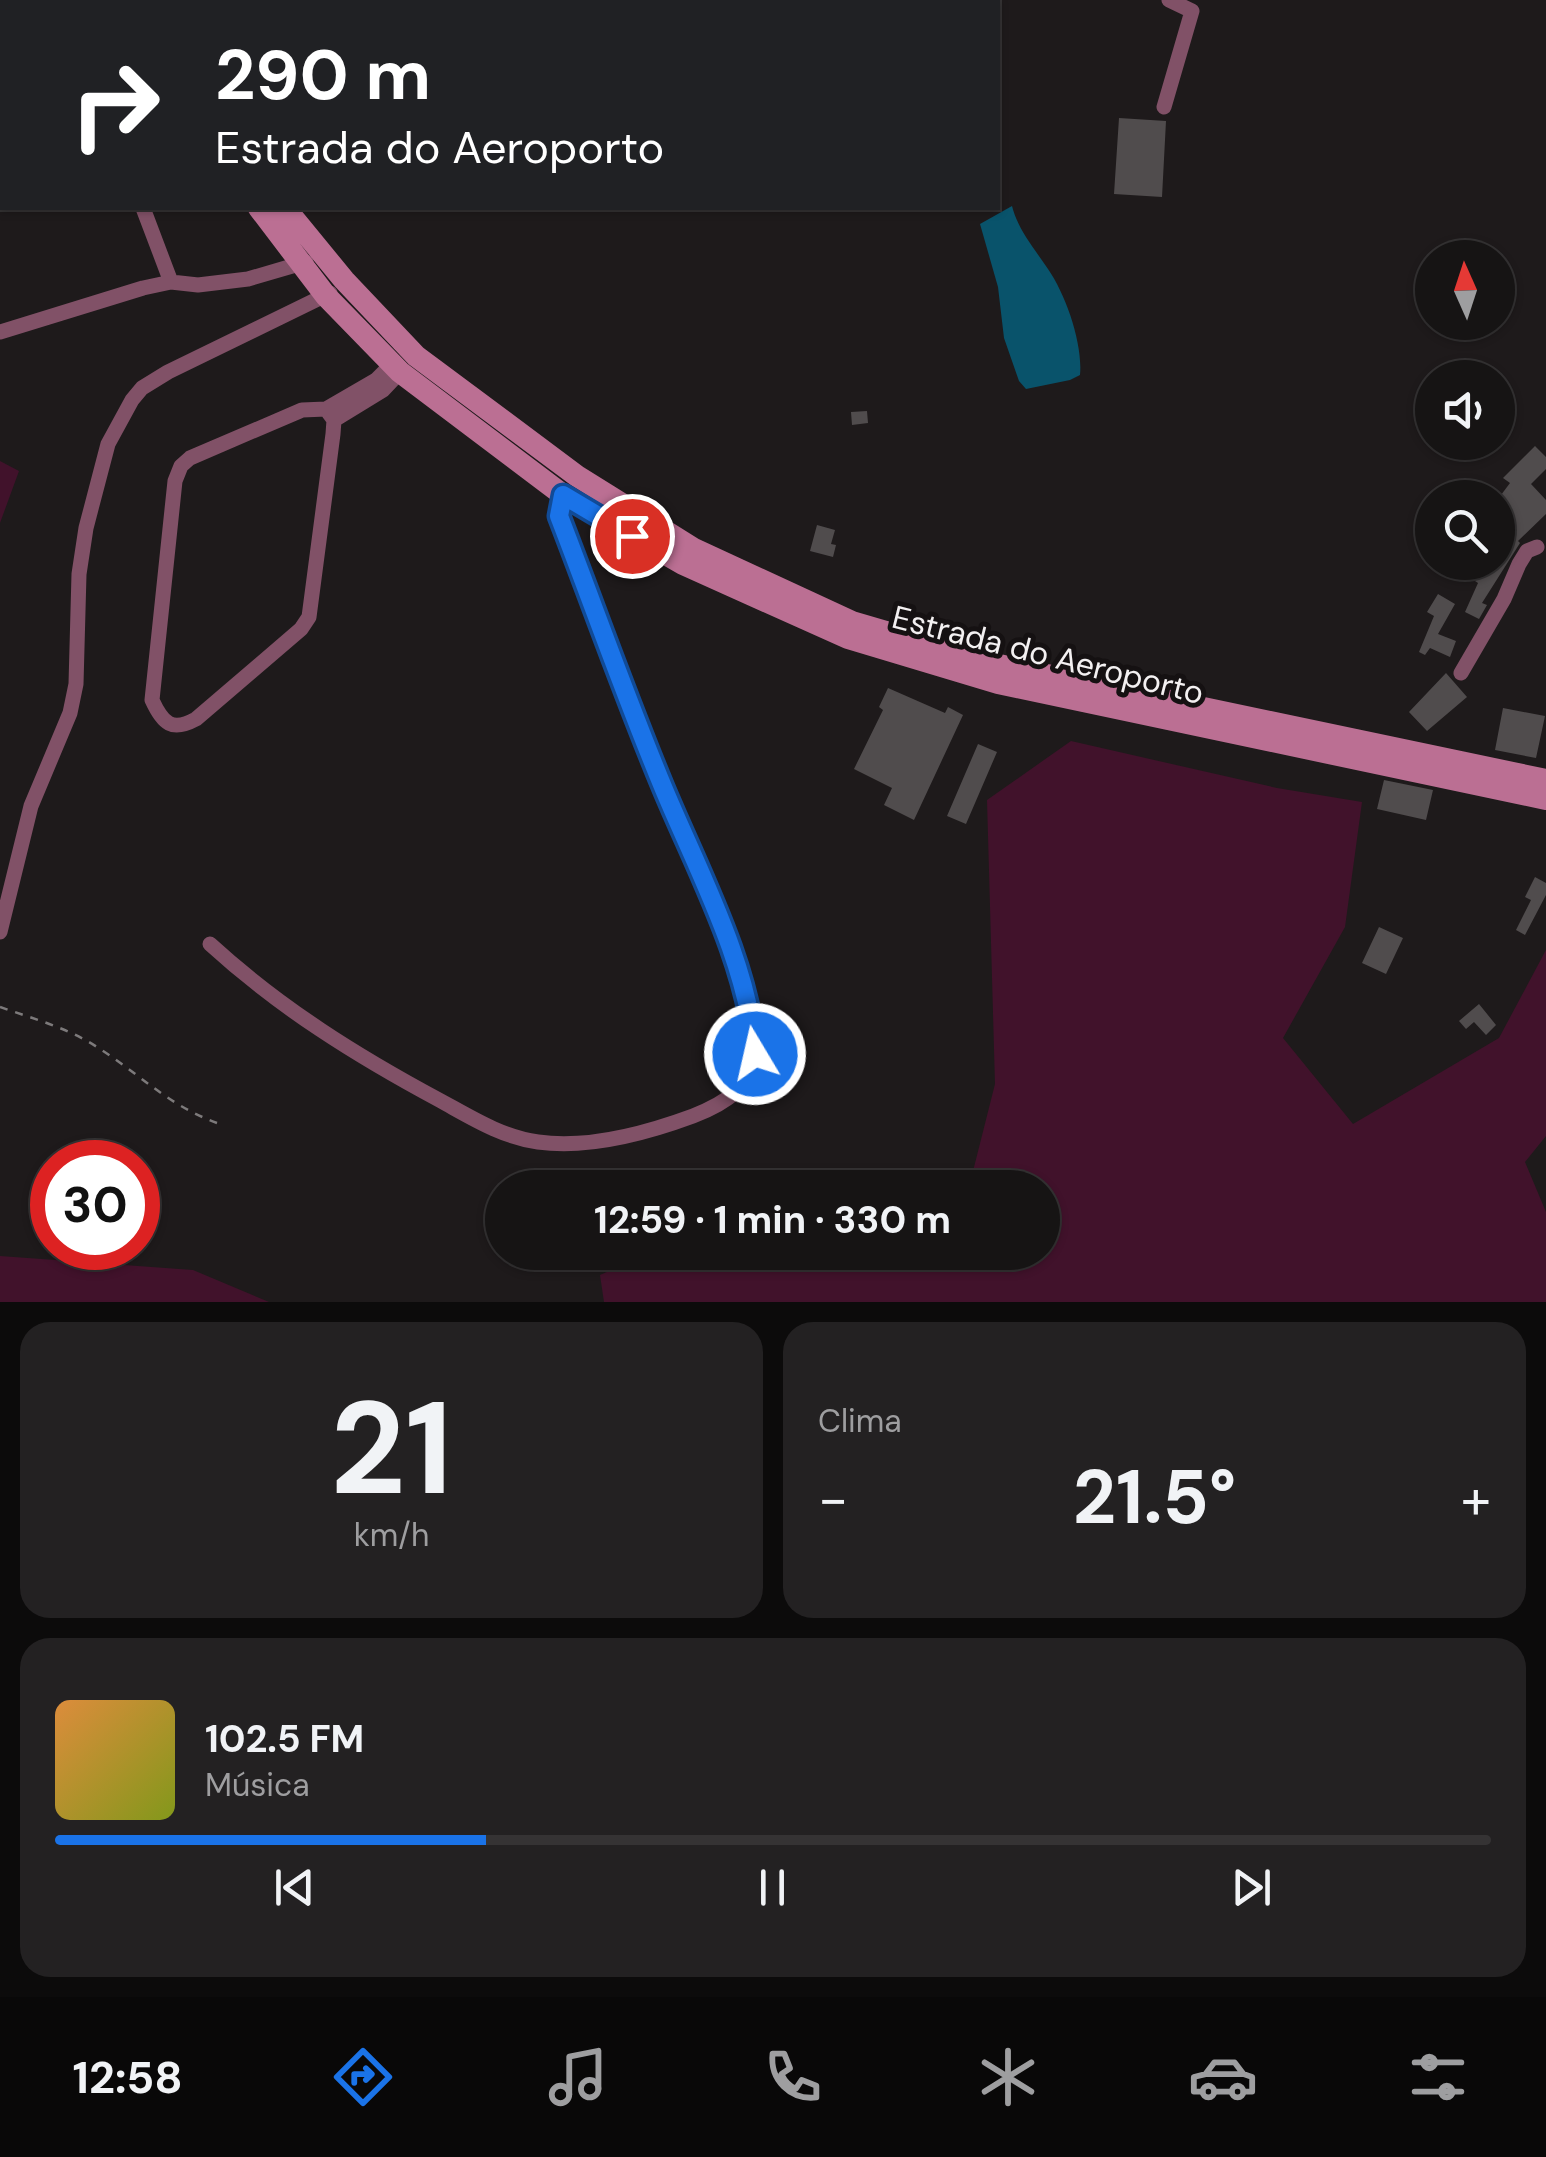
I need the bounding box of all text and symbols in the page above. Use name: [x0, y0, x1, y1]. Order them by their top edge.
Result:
text: 290 m: [215, 30, 431, 121]
icon: right: [50, 40, 180, 170]
text: Estrada do Aeroporto: [215, 118, 664, 177]
north arrow: [1415, 240, 1515, 340]
map controls: [1415, 240, 1515, 580]
button: sound: [1415, 360, 1515, 460]
button: search: [1415, 480, 1515, 580]
pin: [590, 494, 675, 579]
icon: arrive: [605, 509, 660, 564]
street label: Estrada do Aeroporto: [888, 596, 1208, 714]
position arrow: [703, 1002, 807, 1106]
speed limit sign: 30: [30, 1140, 160, 1270]
text: 12:59 · 1 min · 330 m: [594, 1195, 951, 1245]
text: 21: [330, 1364, 453, 1533]
text: Clima: [818, 1400, 902, 1442]
text: 21.5°: [1073, 1449, 1236, 1546]
text: −: [818, 1463, 848, 1535]
text: +: [1461, 1463, 1491, 1535]
text: km/h: [354, 1514, 429, 1556]
text: 102.5 FM: [205, 1714, 364, 1764]
text: Música: [205, 1764, 310, 1806]
icon: previous: [267, 1860, 322, 1915]
icon: pause: [745, 1860, 800, 1915]
icon: next: [1224, 1860, 1279, 1915]
icon: directions: [328, 2042, 398, 2112]
icon: music: [543, 2042, 613, 2112]
icon: phone: [758, 2042, 828, 2112]
icon: climate: [973, 2042, 1043, 2112]
icon: car: [1188, 2042, 1258, 2112]
icon: filters: [1403, 2042, 1473, 2112]
text: 12:58: [73, 2048, 183, 2107]

